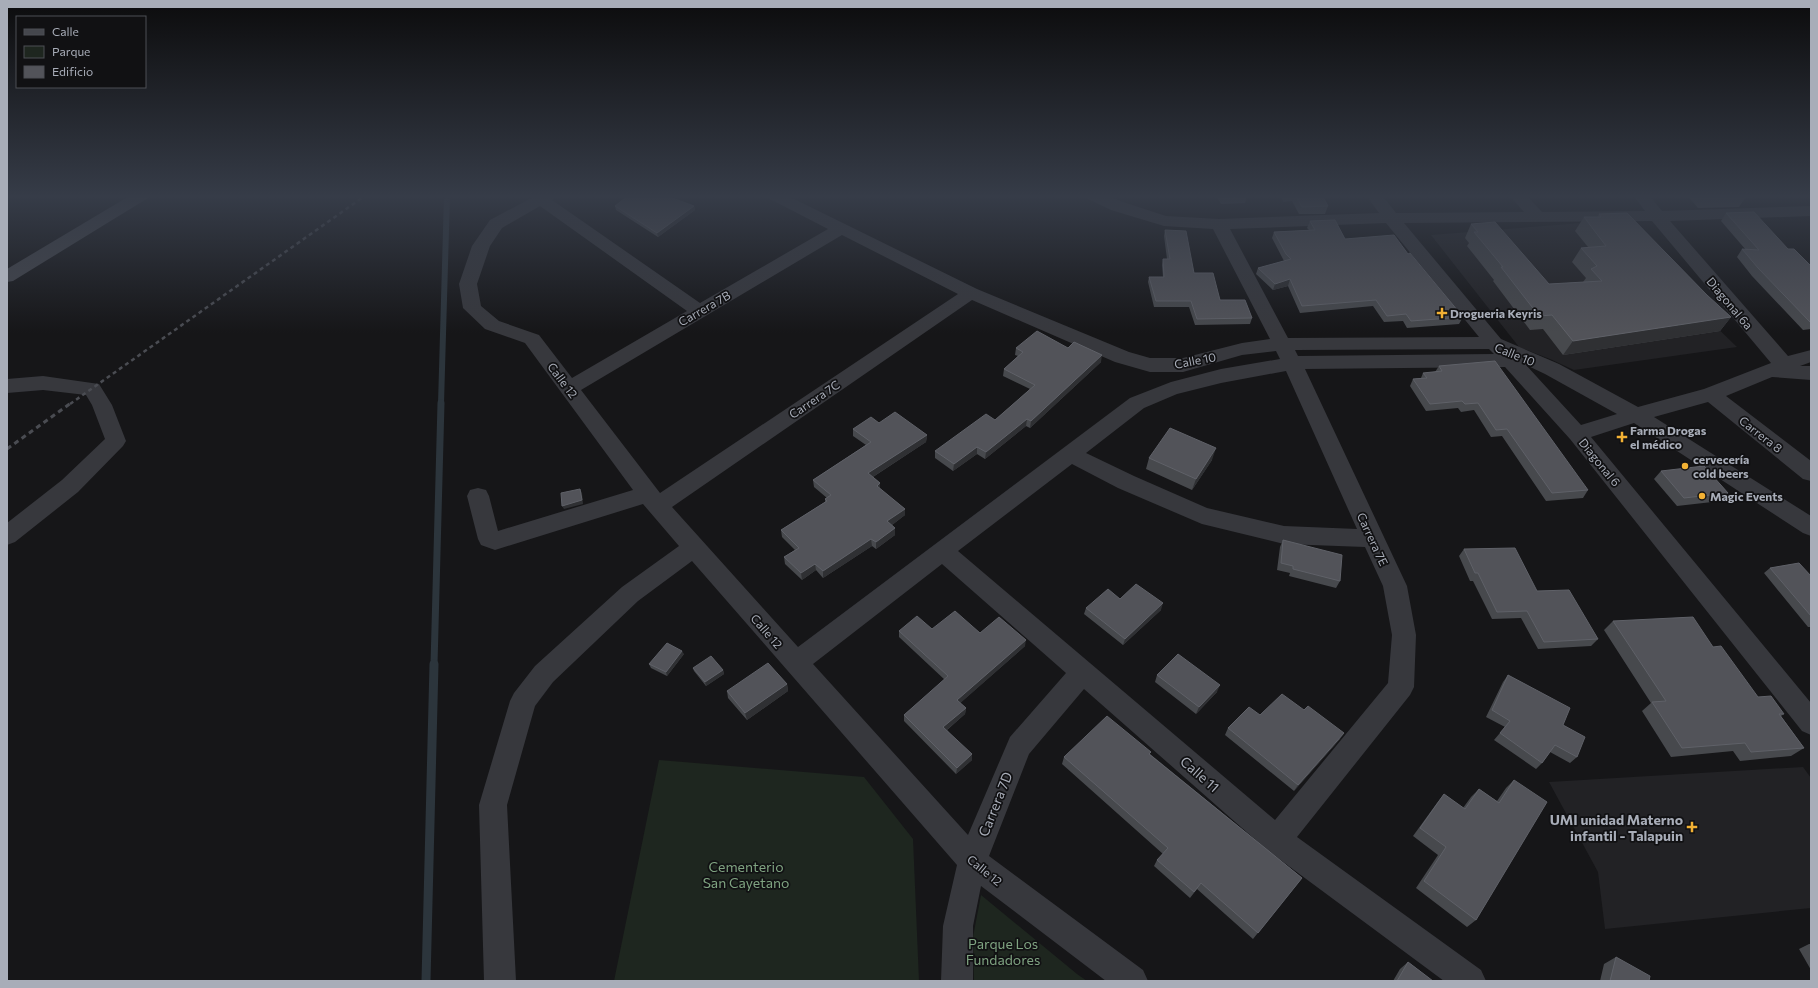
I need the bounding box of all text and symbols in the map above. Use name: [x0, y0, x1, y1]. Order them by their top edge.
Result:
legend: [16, 16, 146, 88]
text: Calle: [52, 24, 79, 38]
text: Parque: [52, 44, 90, 58]
text: Edificio: [52, 64, 93, 78]
street label: Diagonal 6a: [1704, 274, 1756, 332]
street label: Carrera 7B: [676, 287, 733, 328]
place label: Drogueria Keyris: [1450, 306, 1542, 320]
marker: Drogueria Keyris: [1437, 308, 1447, 318]
street label: Calle 10: [1493, 340, 1537, 368]
street label: Calle 10: [1173, 349, 1217, 371]
street label: Calle 12: [545, 359, 581, 401]
street label: Carrera 7C: [786, 377, 842, 421]
street label: Carrera 8: [1737, 413, 1785, 455]
place label: Farma Drogas el médico: [1630, 423, 1707, 451]
marker: Farma Drogas el médico: [1617, 432, 1627, 442]
street label: Diagonal 6: [1576, 435, 1624, 489]
place label: cervecería cold beers: [1693, 452, 1749, 480]
marker: cervecería cold beers: [1680, 461, 1690, 471]
place label: Magic Events: [1710, 489, 1783, 503]
marker: Magic Events: [1697, 491, 1707, 501]
street label: Carrera 7E: [1355, 510, 1391, 568]
street label: Calle 12: [748, 611, 786, 651]
street label: Calle 11: [1177, 752, 1223, 796]
street label: Carrera 7D: [974, 769, 1016, 839]
place label: UMI unidad Materno infantil - Talapuin: [1550, 811, 1683, 844]
marker: UMI unidad Materno infantil - Talapuin: [1686, 821, 1698, 833]
street label: Calle 12: [965, 852, 1006, 889]
park label: Cementerio San Cayetano: [703, 858, 789, 891]
park label: Parque Los Fundadores: [966, 935, 1040, 968]

